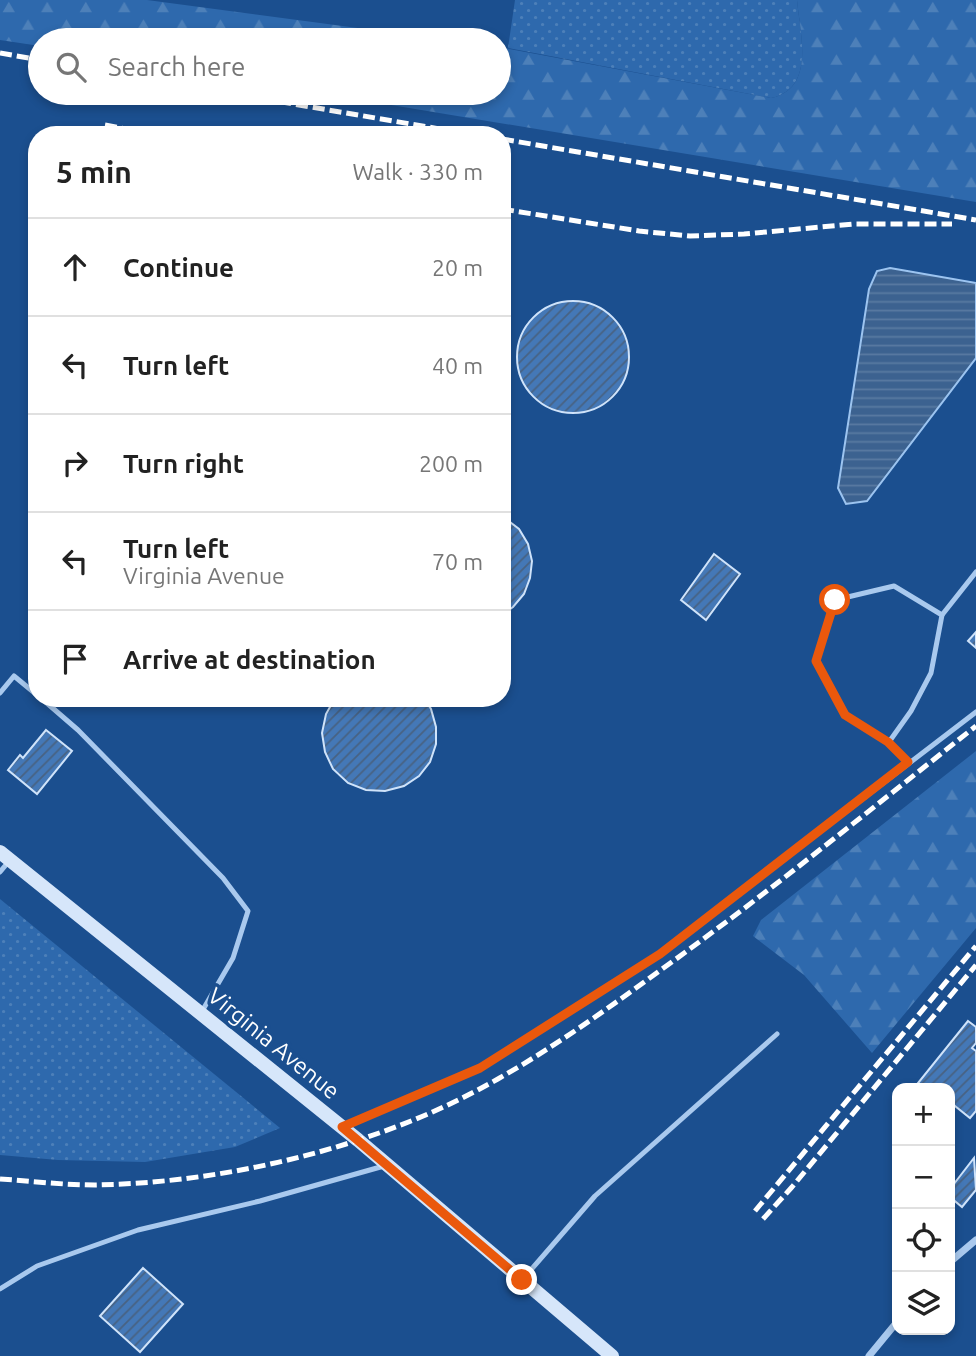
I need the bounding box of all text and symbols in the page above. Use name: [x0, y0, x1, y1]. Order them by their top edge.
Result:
search box: [28, 28, 511, 105]
icon: search: [52, 48, 90, 86]
text: Search here: [108, 52, 245, 81]
text: 5 min: [56, 155, 132, 189]
text: Walk · 330 m: [352, 159, 483, 184]
icon: ahead: [56, 248, 94, 286]
text: Continue: [123, 253, 234, 282]
text: 20 m: [432, 255, 483, 280]
icon: left: [56, 346, 94, 384]
text: Turn left: [123, 351, 229, 380]
text: 40 m: [432, 353, 483, 378]
icon: right: [56, 444, 94, 482]
text: Turn right: [123, 449, 244, 478]
text: 200 m: [419, 451, 483, 476]
text: Turn left: [123, 534, 229, 563]
icon: left: [56, 542, 94, 580]
text: 70 m: [432, 549, 483, 574]
text: Virginia Avenue: [123, 563, 285, 588]
route start: [819, 584, 850, 615]
icon: arrive: [56, 640, 94, 678]
text: Arrive at destination: [123, 645, 376, 674]
street label: Virginia Avenue: [203, 982, 345, 1104]
map controls: [892, 1083, 955, 1335]
button: +: [892, 1083, 955, 1146]
button: −: [892, 1146, 955, 1209]
button: locate: [892, 1209, 955, 1272]
route end: [506, 1264, 537, 1295]
button: layers: [892, 1272, 955, 1335]

